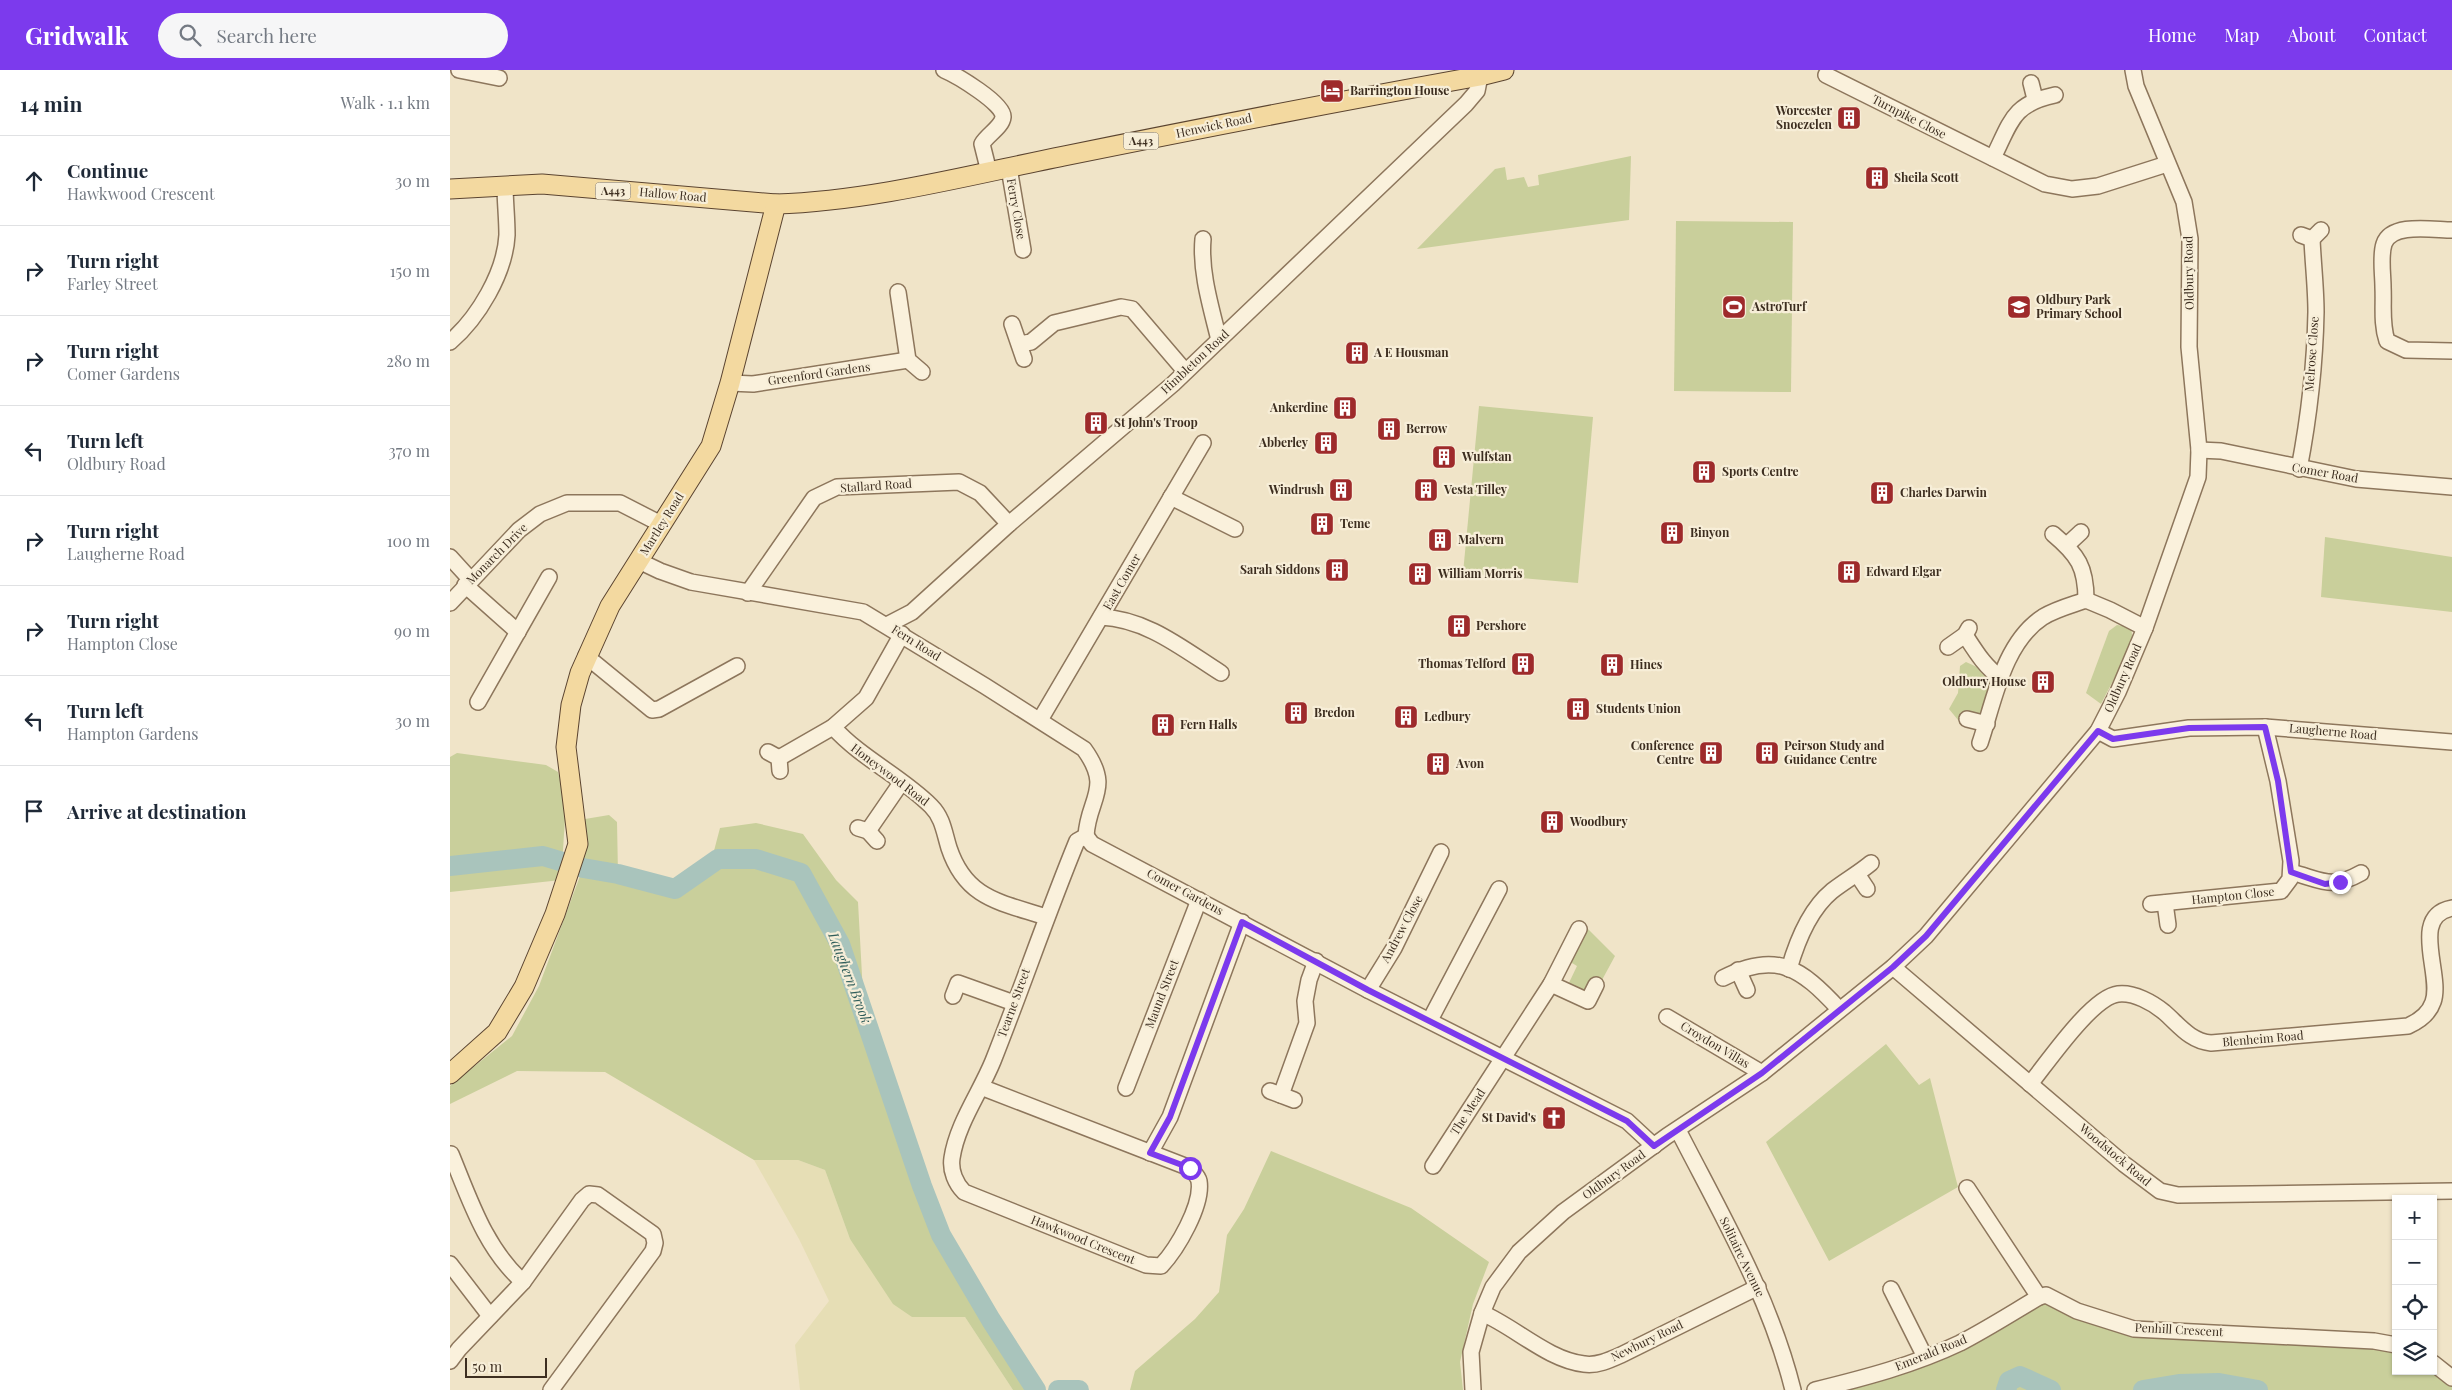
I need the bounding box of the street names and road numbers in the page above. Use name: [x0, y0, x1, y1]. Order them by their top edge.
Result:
street label: Turnpike Close: [1870, 90, 1949, 142]
street label: Henwick Road: [1174, 109, 1253, 141]
road number: A443: [1124, 132, 1158, 150]
street label: Ferry Close: [1004, 177, 1030, 241]
road number: A443: [596, 182, 630, 200]
street label: Hallow Road: [639, 183, 707, 205]
street label: Oldbury Road: [2179, 236, 2197, 310]
street label: Melrose Close: [2300, 316, 2322, 392]
street label: Himbleton Road: [1157, 326, 1232, 397]
street label: Greenford Gardens: [767, 358, 871, 388]
street label: Comer Road: [2291, 458, 2360, 486]
street label: Stallard Road: [840, 475, 912, 495]
street label: Martley Road: [635, 489, 687, 558]
street label: Monarch Drive: [462, 519, 530, 587]
street label: East Comer: [1099, 550, 1144, 613]
street label: Fern Road: [889, 621, 944, 664]
street label: Oldbury Road: [2100, 640, 2144, 715]
street label: Laugherne Road: [2288, 719, 2378, 743]
street label: Honeywood Road: [848, 739, 933, 809]
street label: Comer Gardens: [1144, 864, 1227, 918]
street label: Hampton Close: [2191, 883, 2275, 907]
street label: Andrew Close: [1376, 892, 1426, 966]
street label: Maund Street: [1141, 956, 1182, 1030]
street label: Tearne Street: [993, 965, 1033, 1040]
street label: Croydon Villas: [1678, 1017, 1753, 1071]
street label: Blenheim Road: [2222, 1026, 2304, 1050]
street label: The Mead: [1446, 1085, 1488, 1138]
street label: Woodstock Road: [2076, 1119, 2155, 1189]
street label: Oldbury Road: [1579, 1146, 1648, 1202]
street label: Hawkwood Crescent: [1029, 1211, 1138, 1268]
street label: Solitaire Avenue: [1717, 1214, 1769, 1299]
street label: Newbury Road: [1608, 1316, 1685, 1365]
street label: Penhill Crescent: [2134, 1319, 2224, 1339]
street label: Emerald Road: [1892, 1330, 1969, 1374]

